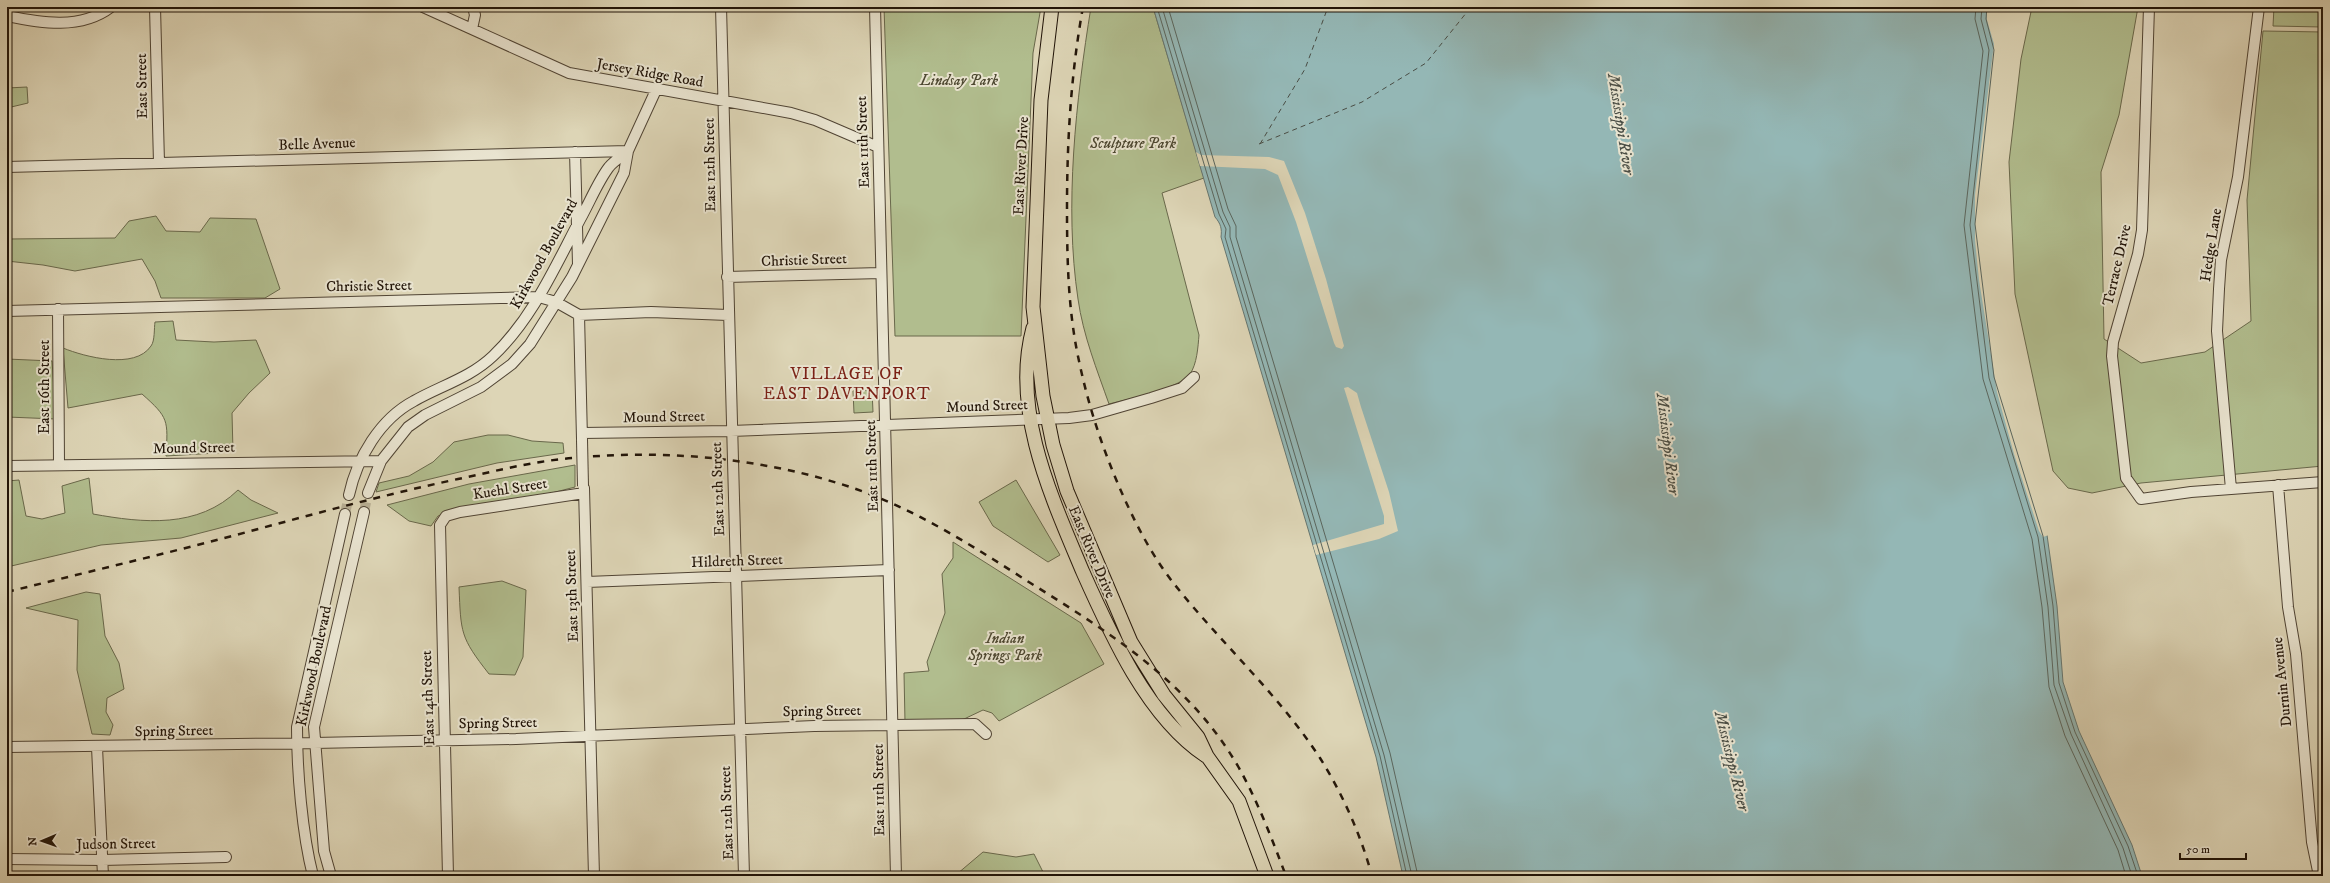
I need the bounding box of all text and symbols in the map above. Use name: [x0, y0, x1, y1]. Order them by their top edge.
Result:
street label: East Street: [132, 53, 152, 119]
street label: Jersey Ridge Road: [593, 54, 705, 92]
park label: Lindsay Park: [919, 71, 999, 90]
water label: Mississippi River: [1603, 71, 1639, 177]
street label: East 11th Street: [852, 95, 874, 189]
street label: East River Drive: [1009, 116, 1033, 216]
street label: East 12th Street: [700, 118, 720, 212]
street label: Belle Avenue: [278, 133, 356, 155]
park label: Sculpture Park: [1089, 134, 1177, 153]
street label: Kirkwood Boulevard: [506, 195, 582, 312]
street label: Hedge Lane: [2196, 207, 2226, 283]
street label: Terrace Drive: [2098, 222, 2136, 308]
street label: Christie Street: [761, 249, 847, 271]
street label: Christie Street: [326, 276, 412, 296]
street label: East 16th Street: [35, 339, 54, 434]
district label: VILLAGE OF EAST DAVENPORT: [763, 363, 931, 405]
water label: Mississippi River: [1652, 391, 1684, 497]
street label: Mound Street: [946, 395, 1028, 417]
street label: Mound Street: [623, 407, 705, 427]
street label: East 11th Street: [861, 419, 883, 513]
street label: Mound Street: [153, 438, 235, 458]
street label: East 12th Street: [707, 441, 729, 536]
street label: Kuehl Street: [472, 474, 549, 504]
street label: East River Drive: [1064, 503, 1120, 601]
street label: East 13th Street: [561, 549, 583, 643]
street label: Hildreth Street: [691, 550, 783, 572]
street label: Kirkwood Boulevard: [292, 603, 336, 728]
park label: Indian Springs Park: [967, 629, 1043, 665]
street label: Durnin Avenue: [2268, 636, 2296, 728]
street label: East 14th Street: [417, 650, 439, 746]
street label: Spring Street: [783, 701, 862, 721]
water label: Mississippi River: [1710, 708, 1754, 814]
street label: Spring Street: [459, 713, 538, 733]
street label: Spring Street: [135, 721, 214, 741]
street label: East 11th Street: [869, 743, 889, 836]
street label: East 12th Street: [716, 765, 738, 860]
north arrow: [22, 821, 62, 861]
street label: Judson Street: [74, 834, 156, 854]
scale bar: [2180, 835, 2246, 861]
text: N: [26, 837, 40, 846]
text: 50 m: [2186, 842, 2210, 857]

